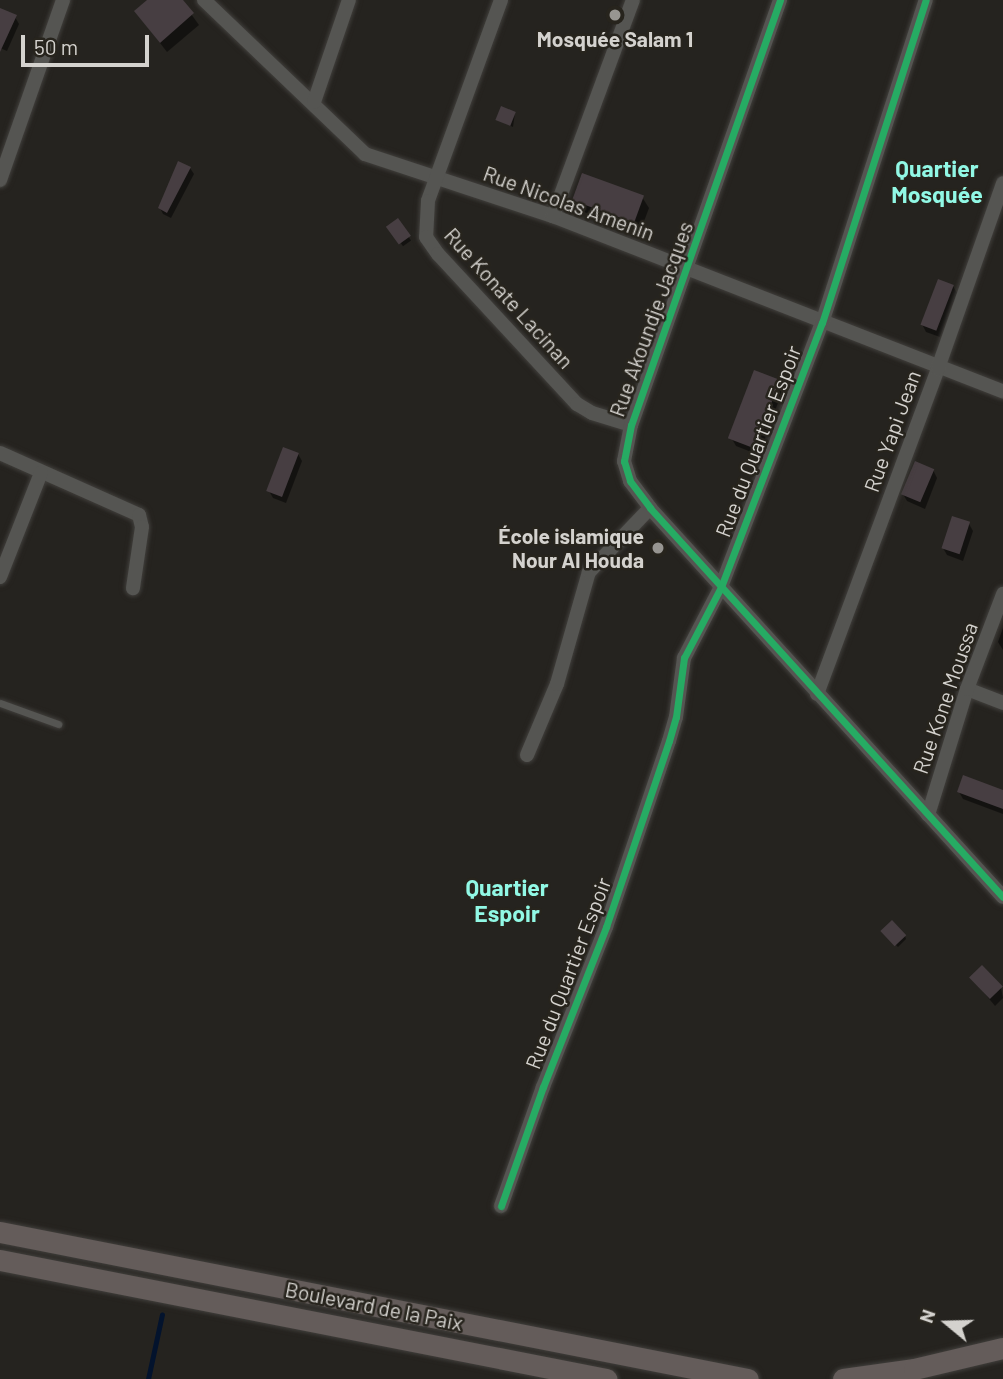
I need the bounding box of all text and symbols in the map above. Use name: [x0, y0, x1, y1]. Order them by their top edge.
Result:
marker: Mosquée Salam 1: [607, 7, 623, 23]
scale bar: [24, 21, 152, 65]
place label: Mosquée Salam 1: [537, 26, 693, 52]
text: 50 m: [34, 34, 78, 59]
district label: Quartier Mosquée: [891, 154, 983, 208]
street label: Rue Nicolas Amenin: [480, 160, 658, 246]
street label: Rue Akoundje Jacques: [604, 218, 698, 420]
street label: Rue Konate Lacinan: [439, 223, 579, 373]
street label: Rue du Quartier Espoir: [710, 342, 806, 540]
street label: Rue Yapi Jean: [858, 367, 926, 495]
place label: École islamique Nour Al Houda: [498, 523, 644, 573]
marker: École islamique Nour Al Houda: [650, 540, 666, 556]
street label: Rue Kone Moussa: [907, 619, 983, 777]
district label: Quartier Espoir: [465, 873, 549, 927]
street label: Rue du Quartier Espoir: [520, 874, 616, 1072]
street label: Boulevard de la Paix: [283, 1276, 465, 1336]
north arrow: [912, 1288, 982, 1358]
text: N: [914, 1306, 940, 1326]

